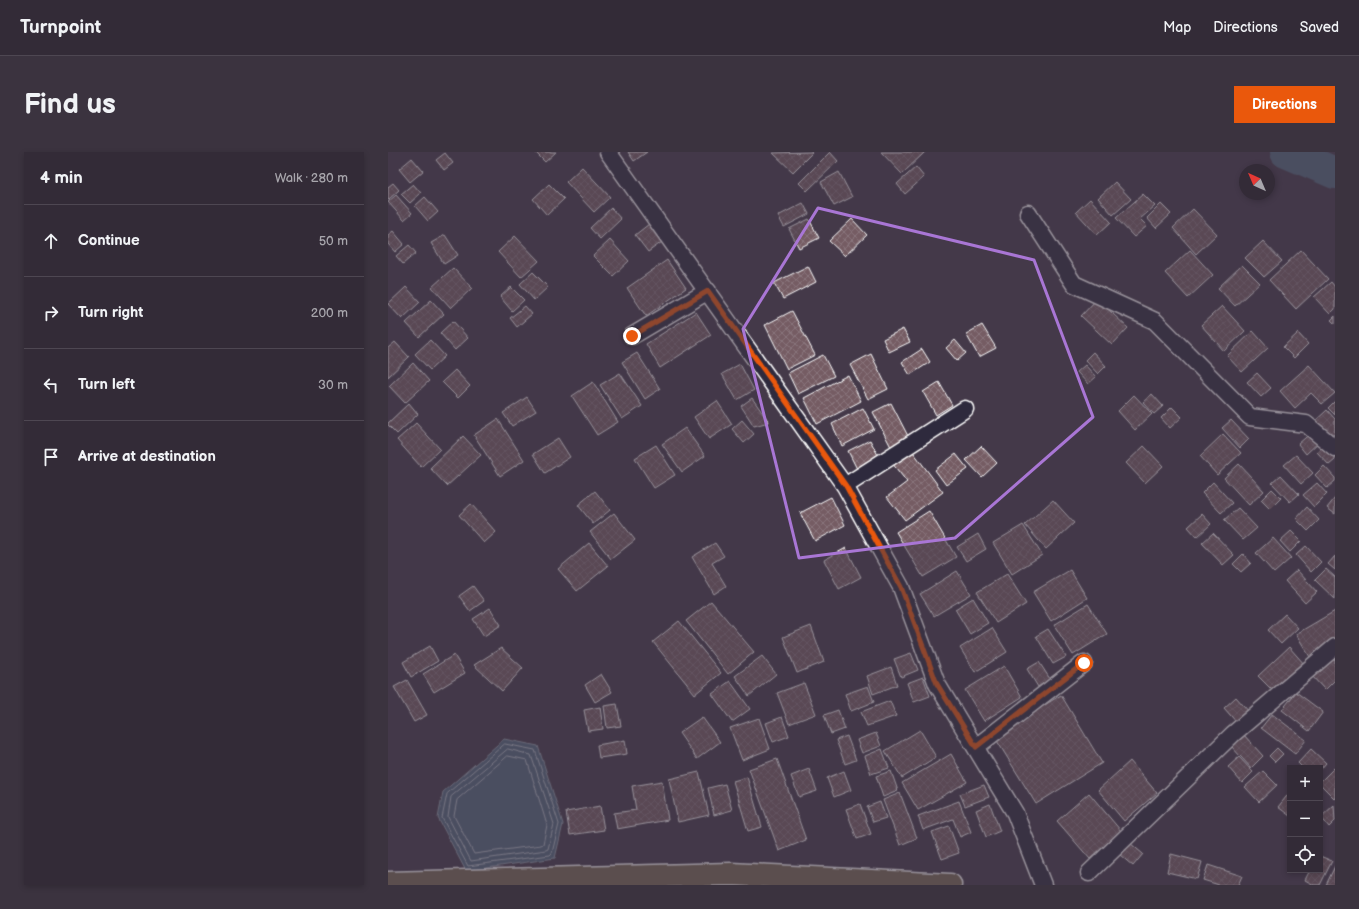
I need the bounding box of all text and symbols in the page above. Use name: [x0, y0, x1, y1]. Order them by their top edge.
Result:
text: Turnpoint: [20, 16, 101, 39]
text: Map: [1163, 19, 1191, 36]
text: Directions: [1213, 19, 1278, 36]
text: Saved: [1300, 19, 1339, 36]
button: Directions: [1234, 86, 1335, 123]
text: Find us: [24, 88, 116, 121]
north arrow: [1239, 164, 1275, 200]
text: 4 min: [40, 168, 83, 188]
text: Walk · 280 m: [275, 170, 348, 186]
icon: ahead: [40, 230, 62, 252]
text: Continue: [78, 231, 140, 250]
text: 50 m: [319, 233, 348, 249]
icon: right: [40, 302, 62, 324]
text: Turn right: [78, 303, 143, 322]
text: 200 m: [311, 305, 348, 321]
route end: [623, 327, 641, 345]
icon: left: [40, 374, 62, 396]
text: Turn left: [78, 375, 135, 394]
text: 30 m: [318, 377, 348, 393]
icon: arrive: [40, 446, 62, 468]
text: Arrive at destination: [78, 447, 216, 466]
route start: [1075, 654, 1093, 672]
map controls: [1287, 765, 1323, 873]
button: +: [1287, 765, 1323, 801]
button: −: [1287, 801, 1323, 837]
button: locate: [1287, 837, 1323, 873]

